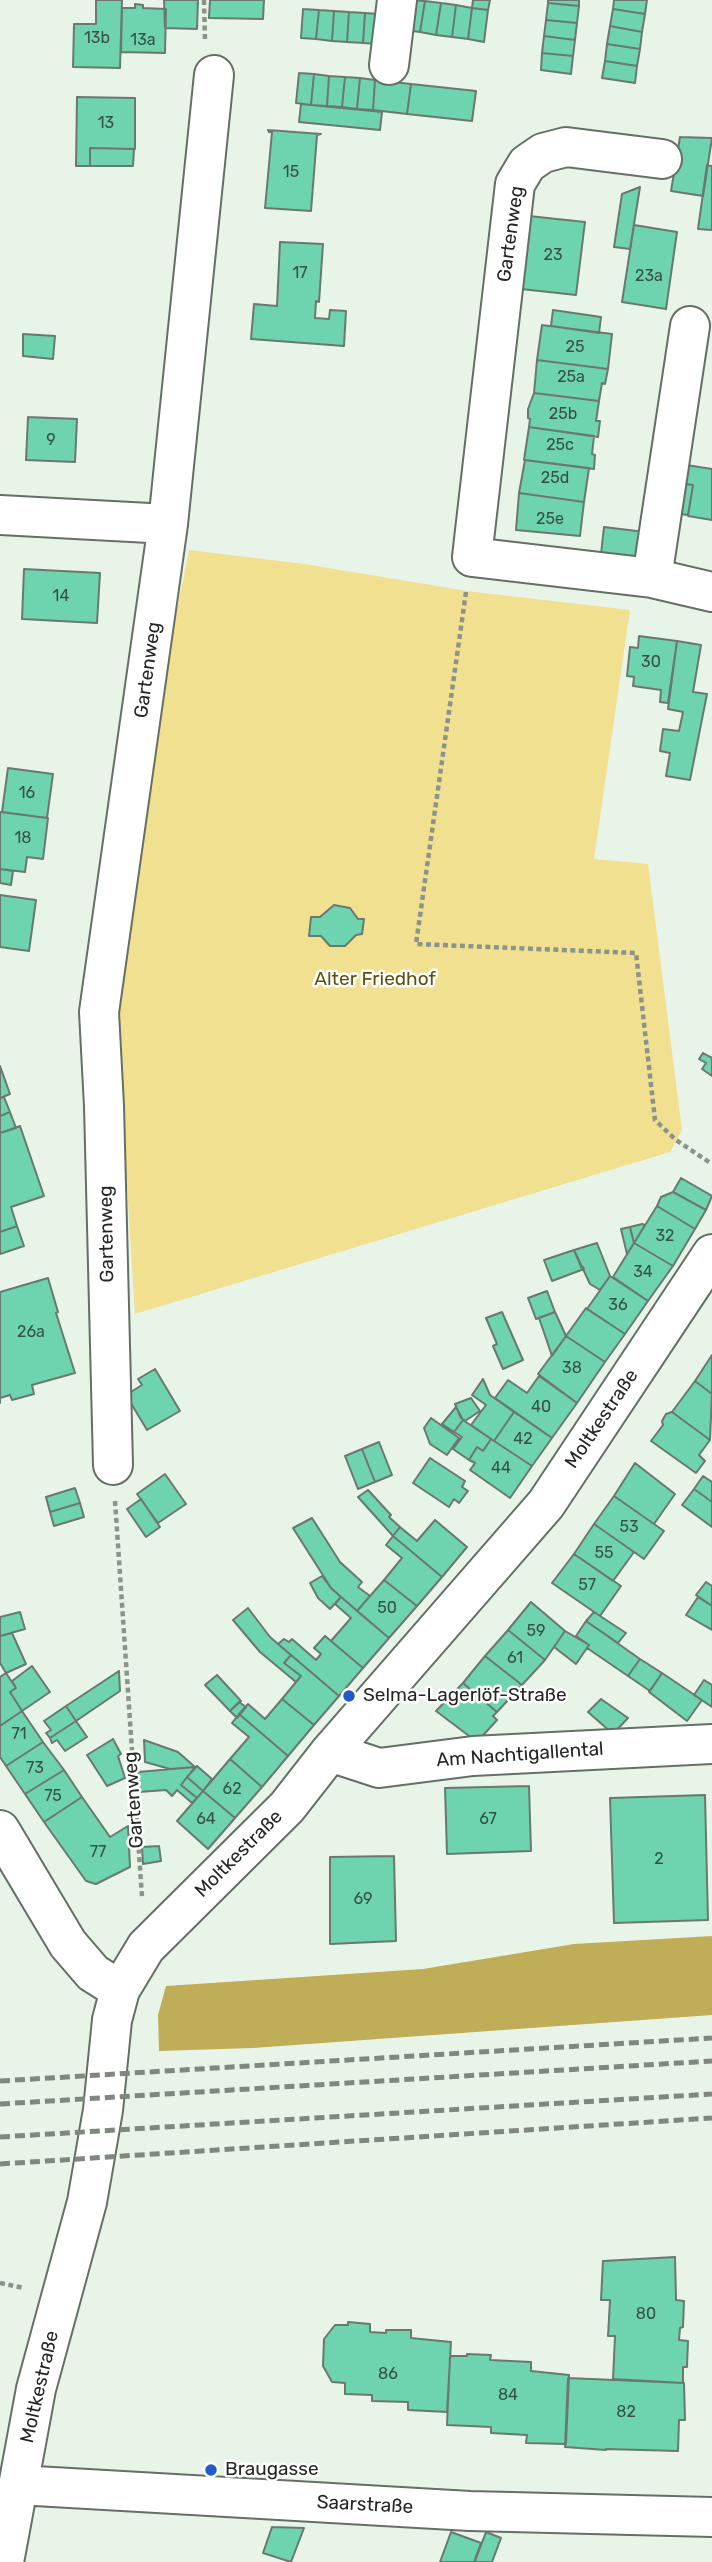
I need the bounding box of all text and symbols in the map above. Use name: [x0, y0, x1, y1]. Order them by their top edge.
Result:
house number: 13b: [84, 28, 110, 48]
house number: 13a: [130, 30, 156, 50]
house number: 13: [98, 113, 114, 133]
house number: 15: [283, 162, 299, 182]
street label: Gartenweg: [493, 184, 529, 284]
house number: 23: [543, 245, 563, 265]
house number: 17: [292, 263, 308, 283]
house number: 23a: [635, 266, 663, 286]
house number: 25: [566, 337, 584, 357]
house number: 25a: [557, 367, 585, 387]
house number: 25b: [549, 404, 577, 424]
house number: 9: [46, 430, 56, 450]
house number: 25c: [546, 435, 574, 455]
house number: 25d: [541, 468, 569, 488]
house number: 25e: [536, 509, 564, 529]
house number: 14: [53, 586, 69, 606]
street label: Gartenweg: [130, 620, 166, 720]
house number: 30: [641, 652, 661, 672]
house number: 16: [19, 783, 35, 803]
house number: 18: [14, 828, 32, 848]
park label: Alter Friedhof: [314, 969, 436, 991]
street label: Gartenweg: [95, 1185, 119, 1283]
house number: 32: [655, 1226, 675, 1246]
house number: 34: [633, 1262, 653, 1282]
house number: 36: [608, 1295, 628, 1315]
house number: 26a: [17, 1322, 45, 1342]
house number: 38: [562, 1358, 582, 1378]
street label: Moltkestraße: [561, 1365, 643, 1473]
house number: 40: [531, 1397, 551, 1417]
house number: 42: [513, 1429, 533, 1449]
house number: 44: [491, 1458, 511, 1478]
house number: 53: [619, 1517, 639, 1537]
house number: 55: [594, 1543, 614, 1563]
house number: 57: [578, 1575, 596, 1595]
house number: 50: [377, 1598, 397, 1618]
house number: 59: [527, 1621, 545, 1641]
house number: 61: [507, 1648, 523, 1668]
place label: Selma-Lagerlöf-Straße: [363, 1685, 567, 1707]
marker: Selma-Lagerlöf-Straße: [341, 1688, 357, 1704]
house number: 71: [11, 1724, 27, 1744]
street label: Am Nachtigallental: [436, 1738, 604, 1772]
street label: Gartenweg: [119, 1751, 149, 1849]
house number: 73: [26, 1758, 44, 1778]
house number: 62: [222, 1779, 242, 1799]
house number: 75: [44, 1786, 62, 1806]
street label: Moltkestraße: [190, 1805, 288, 1903]
house number: 64: [196, 1809, 216, 1829]
house number: 67: [479, 1809, 497, 1829]
house number: 77: [90, 1842, 106, 1862]
house number: 2: [654, 1849, 664, 1869]
house number: 69: [353, 1889, 373, 1909]
house number: 80: [636, 2304, 656, 2324]
street label: Moltkestraße: [16, 2329, 64, 2445]
house number: 86: [378, 2364, 398, 2384]
house number: 84: [498, 2385, 518, 2405]
house number: 82: [616, 2402, 636, 2422]
place label: Braugasse: [225, 2459, 319, 2481]
marker: Braugasse: [203, 2462, 219, 2478]
street label: Saarstraße: [316, 2491, 414, 2519]

